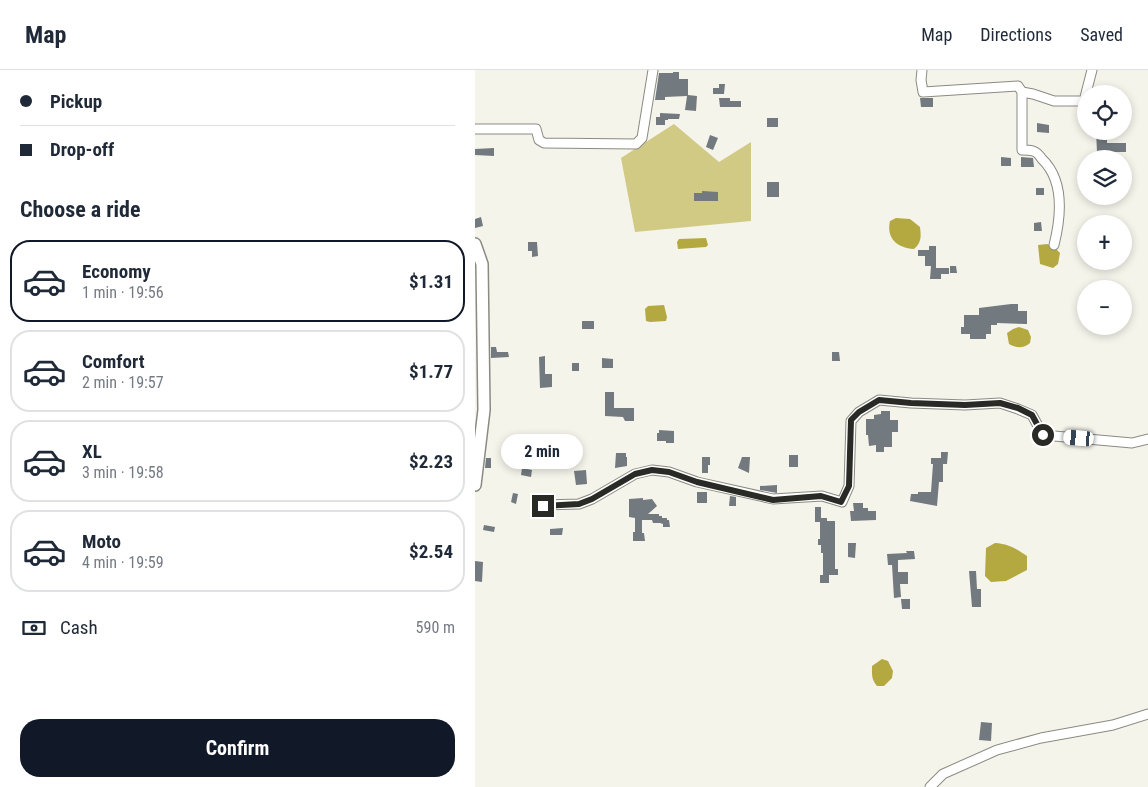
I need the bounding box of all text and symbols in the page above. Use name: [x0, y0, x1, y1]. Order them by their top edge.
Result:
text: Map: [25, 21, 66, 49]
text: Map: [921, 24, 952, 45]
text: Directions: [980, 24, 1052, 45]
text: Saved: [1080, 24, 1123, 45]
map controls: [1077, 85, 1132, 335]
button: locate: [1077, 85, 1132, 140]
text: Pickup: [50, 90, 102, 113]
text: Drop-off: [50, 138, 114, 161]
button: layers: [1077, 150, 1132, 205]
text: Choose a ride: [20, 197, 141, 222]
button: +: [1077, 215, 1132, 270]
icon: car: [22, 259, 67, 304]
text: Economy: [82, 260, 151, 283]
text: $1.31: [409, 270, 453, 293]
button: −: [1077, 280, 1132, 335]
text: 1 min · 19:56: [82, 283, 164, 302]
icon: car: [22, 349, 67, 394]
text: Comfort: [82, 350, 145, 373]
text: $1.77: [409, 360, 453, 383]
text: 2 min · 19:57: [82, 373, 164, 392]
route start: [1032, 424, 1054, 446]
car: [1063, 429, 1094, 447]
callout: 2 min: [502, 434, 584, 468]
icon: car: [22, 439, 67, 484]
text: XL: [82, 440, 102, 463]
text: 2 min: [524, 442, 560, 461]
text: $2.23: [409, 450, 453, 473]
text: 3 min · 19:58: [82, 463, 164, 482]
route end: [532, 495, 554, 517]
icon: car: [22, 529, 67, 574]
text: Moto: [82, 530, 121, 553]
text: $2.54: [409, 540, 453, 563]
text: 4 min · 19:59: [82, 553, 164, 572]
icon: cash: [20, 614, 48, 642]
text: Cash: [60, 616, 98, 639]
text: 590 m: [416, 618, 455, 637]
button: Confirm: [20, 719, 455, 777]

